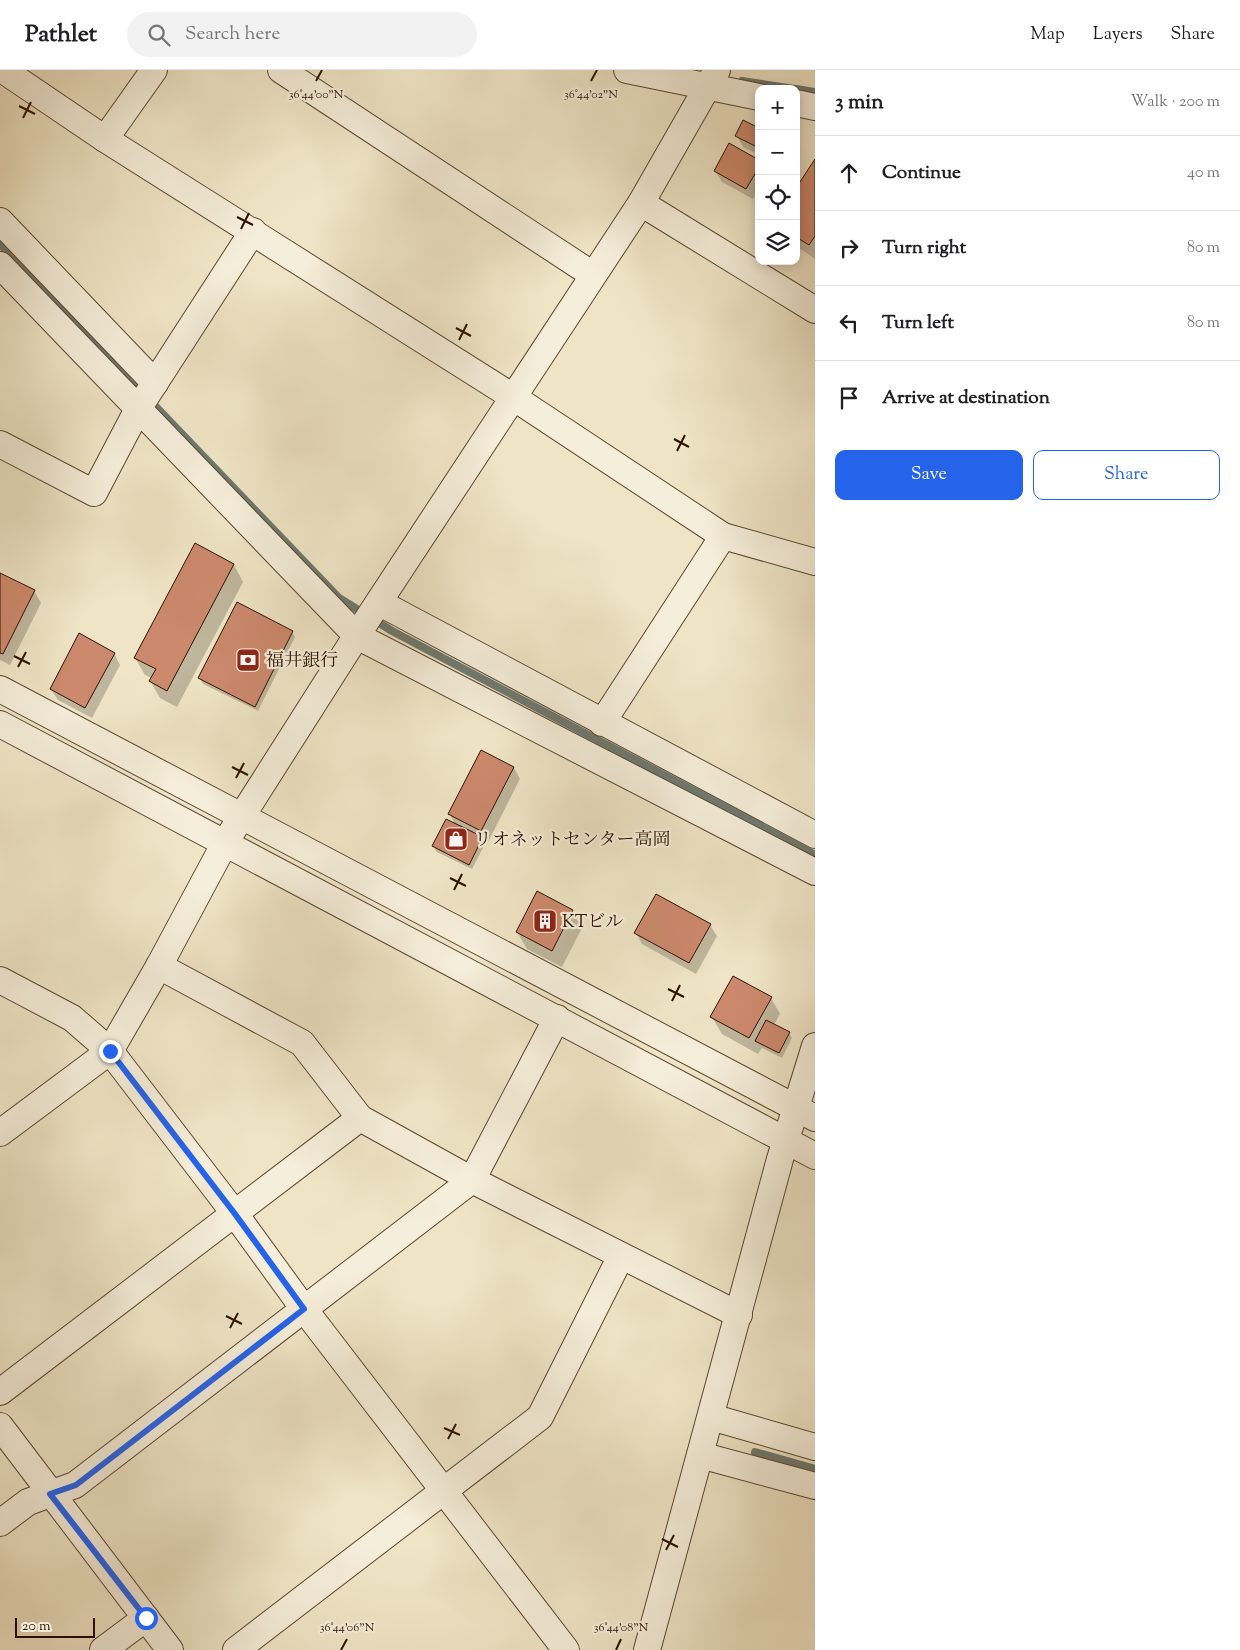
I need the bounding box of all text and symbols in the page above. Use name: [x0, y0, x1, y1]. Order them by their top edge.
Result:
search box: [127, 12, 477, 57]
text: Pathlet: [25, 18, 97, 52]
icon: search: [145, 21, 173, 49]
text: Search here: [185, 21, 280, 48]
text: Map: [1030, 22, 1065, 48]
text: Layers: [1093, 22, 1143, 48]
text: Share: [1171, 22, 1215, 48]
map controls: [755, 85, 800, 265]
button: +: [755, 85, 800, 130]
text: 36°44'00"N: [289, 86, 344, 104]
text: 36°44'02"N: [564, 86, 618, 104]
text: 3 min: [835, 88, 884, 118]
text: Walk · 200 m: [1131, 91, 1220, 114]
button: −: [755, 130, 800, 175]
icon: ahead: [835, 159, 863, 187]
text: Continue: [882, 160, 961, 187]
text: 40 m: [1187, 162, 1220, 185]
button: locate: [755, 175, 800, 220]
button: layers: [755, 220, 800, 265]
icon: right: [835, 234, 863, 262]
text: Turn right: [882, 235, 966, 262]
text: 80 m: [1187, 237, 1220, 260]
icon: left: [835, 309, 863, 337]
text: Turn left: [882, 310, 954, 337]
text: 80 m: [1187, 312, 1220, 335]
icon: arrive: [835, 384, 863, 412]
text: Arrive at destination: [882, 385, 1050, 412]
button: Save: [835, 450, 1023, 500]
button: Share: [1033, 450, 1220, 500]
bank icon: 福井銀行: [235, 647, 261, 673]
place label: 福井銀行: [266, 649, 338, 675]
shop icon: リオネットセンター高岡: [443, 826, 469, 852]
place label: リオネットセンター高岡: [474, 828, 670, 854]
building icon: KTビル: [532, 908, 558, 934]
place label: KTビル: [562, 910, 623, 936]
route end: [99, 1040, 122, 1063]
route start: [135, 1607, 158, 1630]
scale bar: [15, 1615, 95, 1638]
text: 20 m: [22, 1617, 51, 1637]
text: 36°44'06"N: [320, 1619, 375, 1637]
text: 36°44'08"N: [594, 1619, 649, 1637]

